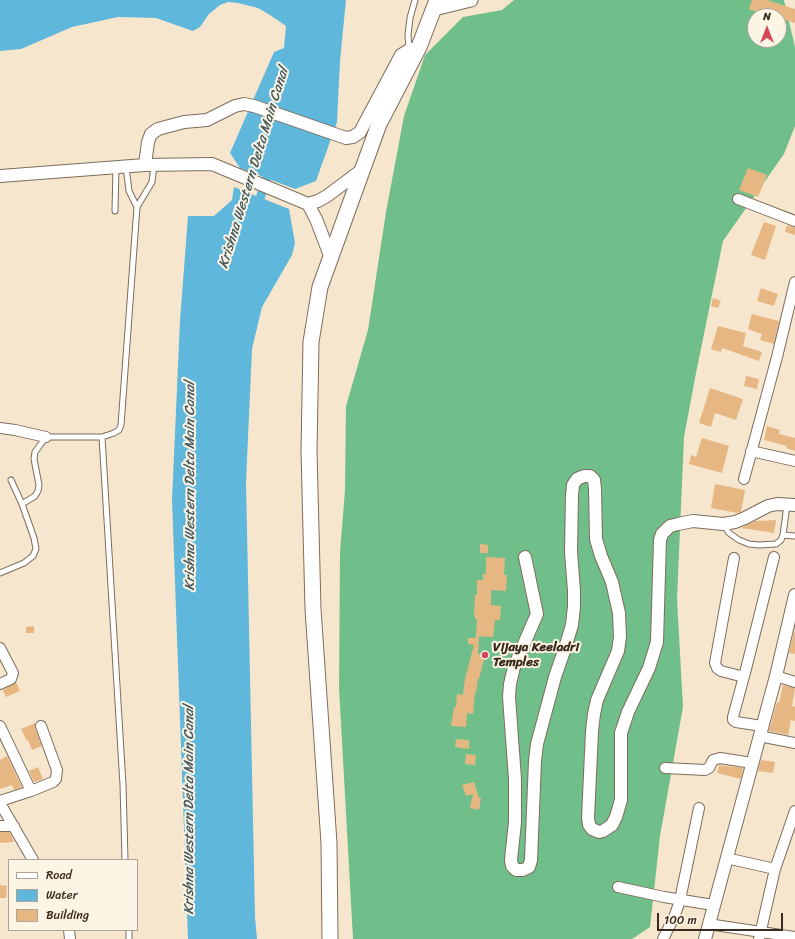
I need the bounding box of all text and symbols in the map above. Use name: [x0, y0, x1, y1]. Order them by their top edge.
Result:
text: N: [763, 7, 771, 26]
north arrow: [747, 8, 787, 48]
water label: Krishna Western Delta Main Canal: [215, 66, 293, 270]
water label: Krishna Western Delta Main Canal: [182, 382, 198, 590]
place label: Vijaya Keeladri Temples: [493, 640, 579, 671]
marker: Vijaya Keeladri Temples: [480, 650, 490, 660]
water label: Krishna Western Delta Main Canal: [181, 706, 197, 914]
legend: [8, 859, 138, 931]
text: Road: [46, 864, 72, 886]
text: Water: [46, 884, 78, 906]
text: Building: [46, 904, 89, 926]
scale bar: [659, 905, 785, 931]
text: 100 m: [664, 909, 697, 931]

